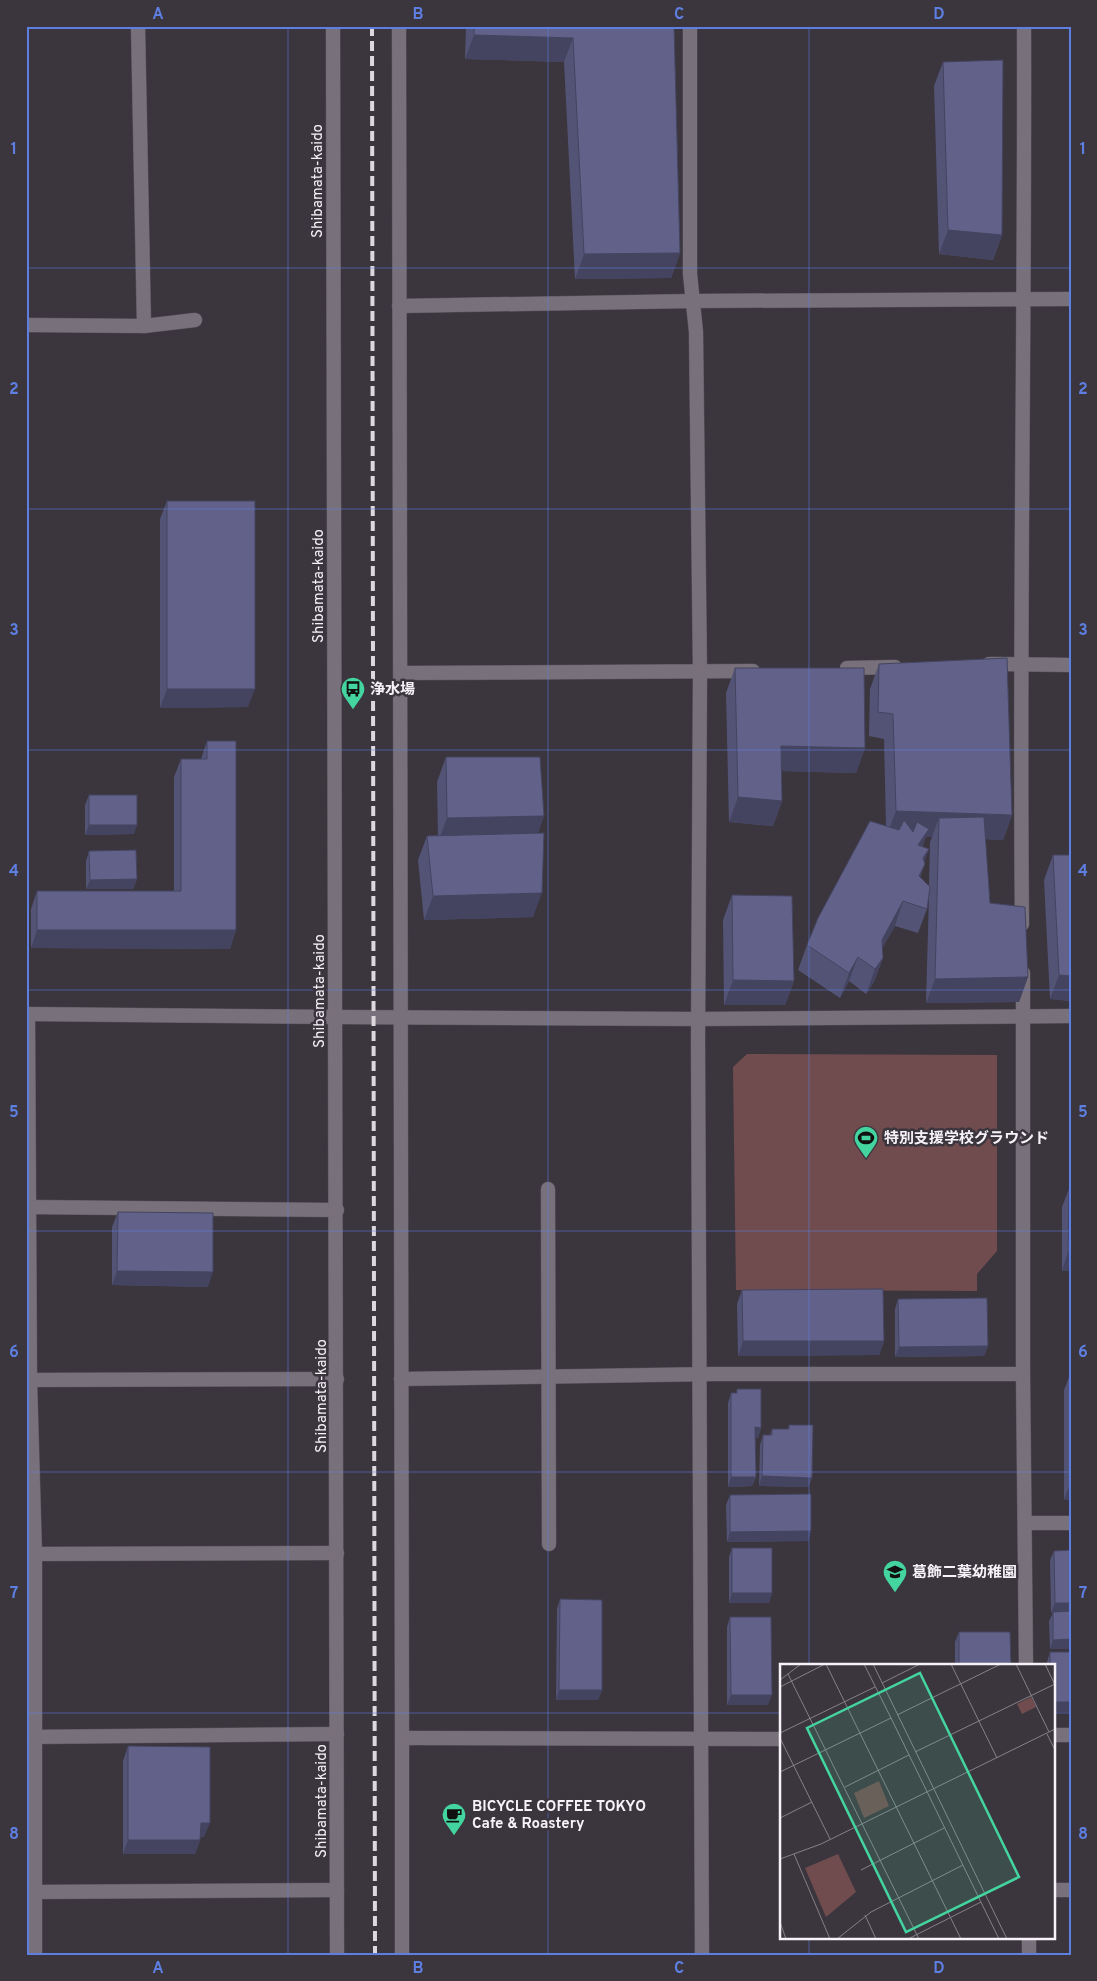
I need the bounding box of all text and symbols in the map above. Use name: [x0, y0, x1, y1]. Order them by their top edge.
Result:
text: A: [152, 5, 164, 25]
text: B: [412, 5, 424, 25]
text: C: [674, 5, 684, 25]
text: D: [933, 5, 945, 25]
street label: Shibamata-kaido: [309, 124, 328, 238]
text: 1: [11, 140, 17, 160]
text: 1: [1080, 140, 1086, 160]
text: 2: [9, 380, 19, 400]
text: 2: [1078, 380, 1088, 400]
street label: Shibamata-kaido: [310, 529, 329, 643]
text: 3: [9, 621, 19, 641]
text: 3: [1078, 621, 1088, 641]
bus stop icon: 浄水場: [340, 676, 366, 710]
place label: 浄水場: [370, 681, 415, 700]
text: 4: [9, 862, 19, 882]
text: 4: [1078, 862, 1088, 882]
street label: Shibamata-kaido: [311, 934, 330, 1048]
text: 5: [9, 1103, 19, 1123]
text: 5: [1078, 1103, 1088, 1123]
sports icon: 特別支援学校グラウンド: [853, 1125, 879, 1159]
place label: 特別支援学校グラウンド: [884, 1130, 1049, 1149]
street label: Shibamata-kaido: [313, 1339, 332, 1453]
text: 6: [9, 1343, 19, 1363]
text: 6: [1078, 1343, 1088, 1363]
school or university icon: 葛飾二葉幼稚園: [882, 1559, 908, 1593]
place label: 葛飾二葉幼稚園: [912, 1564, 1017, 1583]
text: 7: [10, 1584, 18, 1604]
text: 7: [1079, 1584, 1087, 1604]
inset map: [780, 1664, 1054, 1938]
street label: Shibamata-kaido: [313, 1744, 332, 1858]
place label: BICYCLE COFFEE TOKYO Cafe & Roastery: [472, 1798, 646, 1834]
cafe icon: BICYCLE COFFEE TOKYO Cafe & Roastery: [441, 1802, 467, 1836]
text: 8: [9, 1825, 19, 1845]
text: 8: [1078, 1825, 1088, 1845]
text: A: [152, 1959, 164, 1979]
text: B: [412, 1959, 424, 1979]
text: C: [674, 1959, 684, 1979]
text: D: [933, 1959, 945, 1979]

